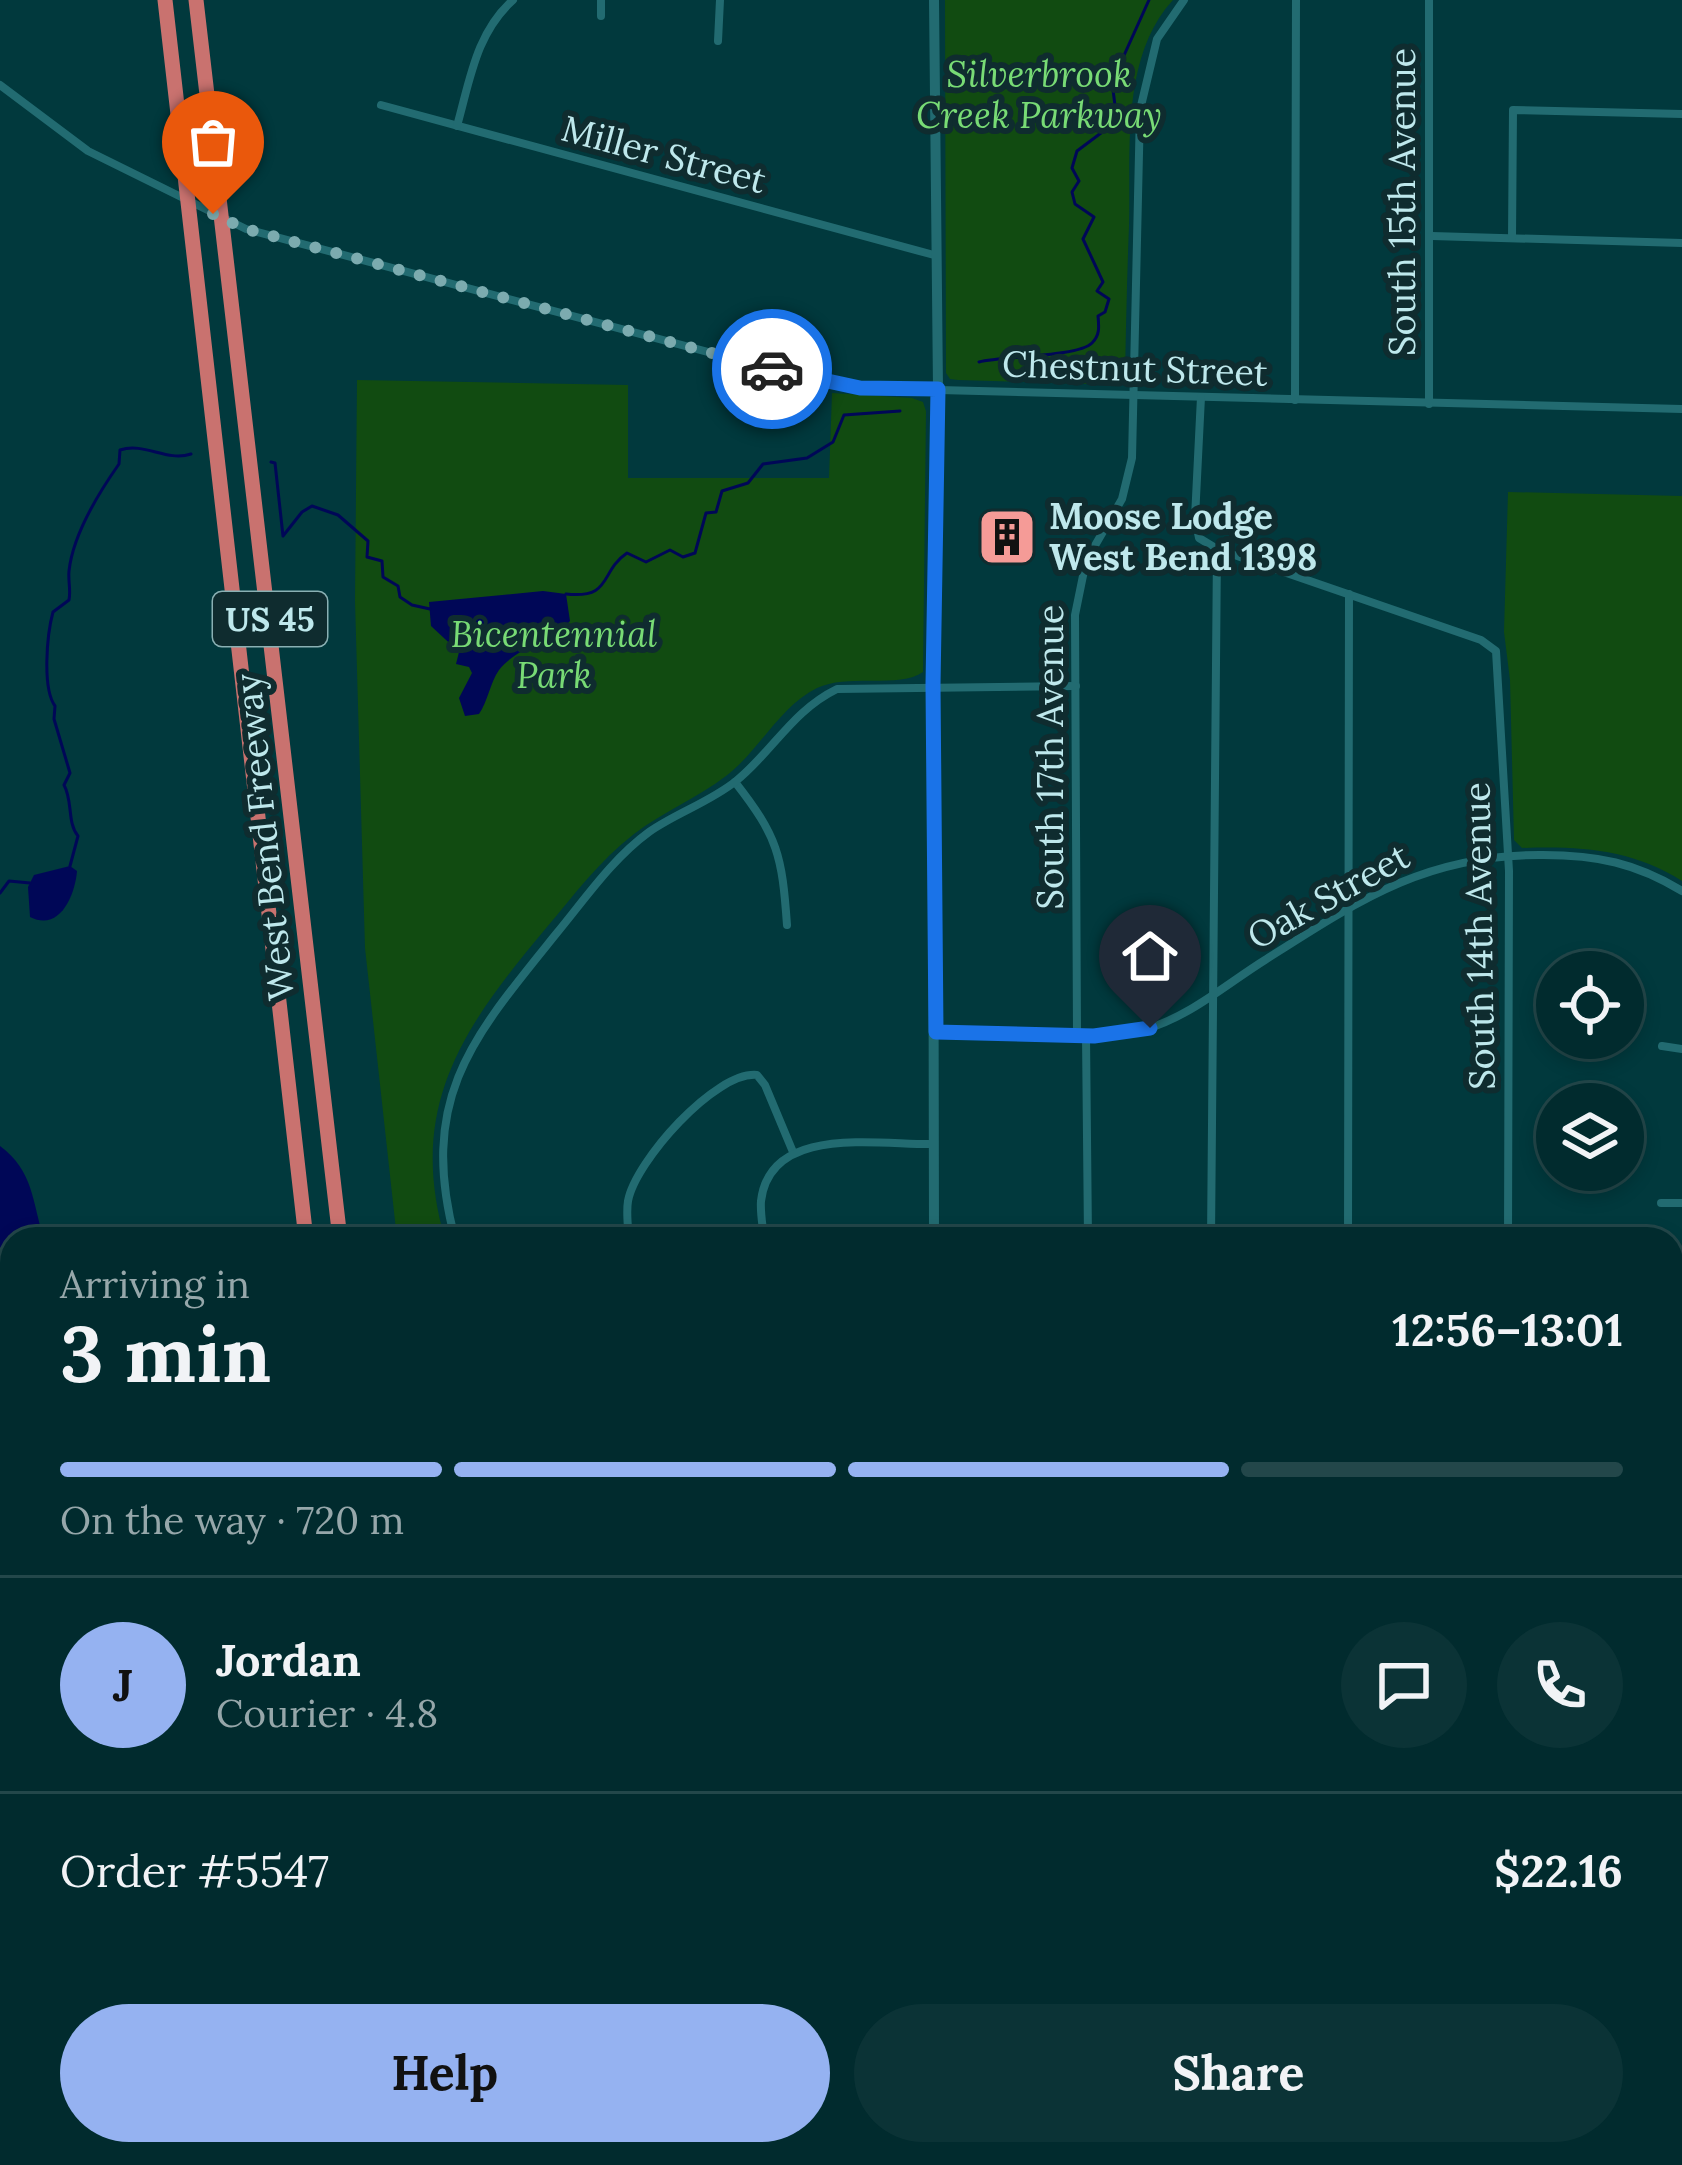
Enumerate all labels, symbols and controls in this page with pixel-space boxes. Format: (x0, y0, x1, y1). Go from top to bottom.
street label: South 15th Avenue (1379, 48, 1425, 356)
park label: Silverbrook Creek Parkway (916, 51, 1162, 138)
pin (162, 91, 264, 214)
street label: Miller Street (557, 105, 771, 203)
icon: bag (180, 109, 246, 175)
courier (712, 309, 832, 429)
icon: car (739, 336, 805, 402)
street label: Chestnut Street (1001, 340, 1269, 396)
place label: Moose Lodge West Bend 1398 (1049, 493, 1317, 580)
building icon: Moose Lodge West Bend 1398 (976, 506, 1038, 568)
road number: US 45 (213, 592, 327, 646)
street label: South 17th Avenue (1027, 605, 1073, 909)
park label: Bicentennial Park (451, 611, 657, 698)
street label: West Bend Freeway (224, 672, 304, 1002)
street label: South 14th Avenue (1453, 782, 1505, 1090)
street label: Oak Street (1239, 833, 1417, 959)
pin (1099, 905, 1201, 1028)
icon: home (1117, 923, 1183, 989)
map controls (1536, 951, 1644, 1191)
button: locate (1536, 951, 1644, 1059)
button: layers (1536, 1083, 1644, 1191)
text: Arriving in (60, 1259, 250, 1309)
text: 12:56–13:01 (1392, 1301, 1623, 1358)
text: 3 min (60, 1304, 271, 1403)
text: On the way · 720 m (60, 1495, 404, 1545)
button: chat (1341, 1622, 1467, 1748)
button: phone (1497, 1622, 1623, 1748)
text: Jordan (216, 1631, 361, 1688)
text: J (113, 1656, 133, 1713)
text: Courier · 4.8 (216, 1688, 438, 1738)
text: Order #5547 (60, 1842, 329, 1899)
text: $22.16 (1494, 1842, 1623, 1899)
button: Help (60, 2004, 830, 2142)
button: Share (854, 2004, 1623, 2142)

